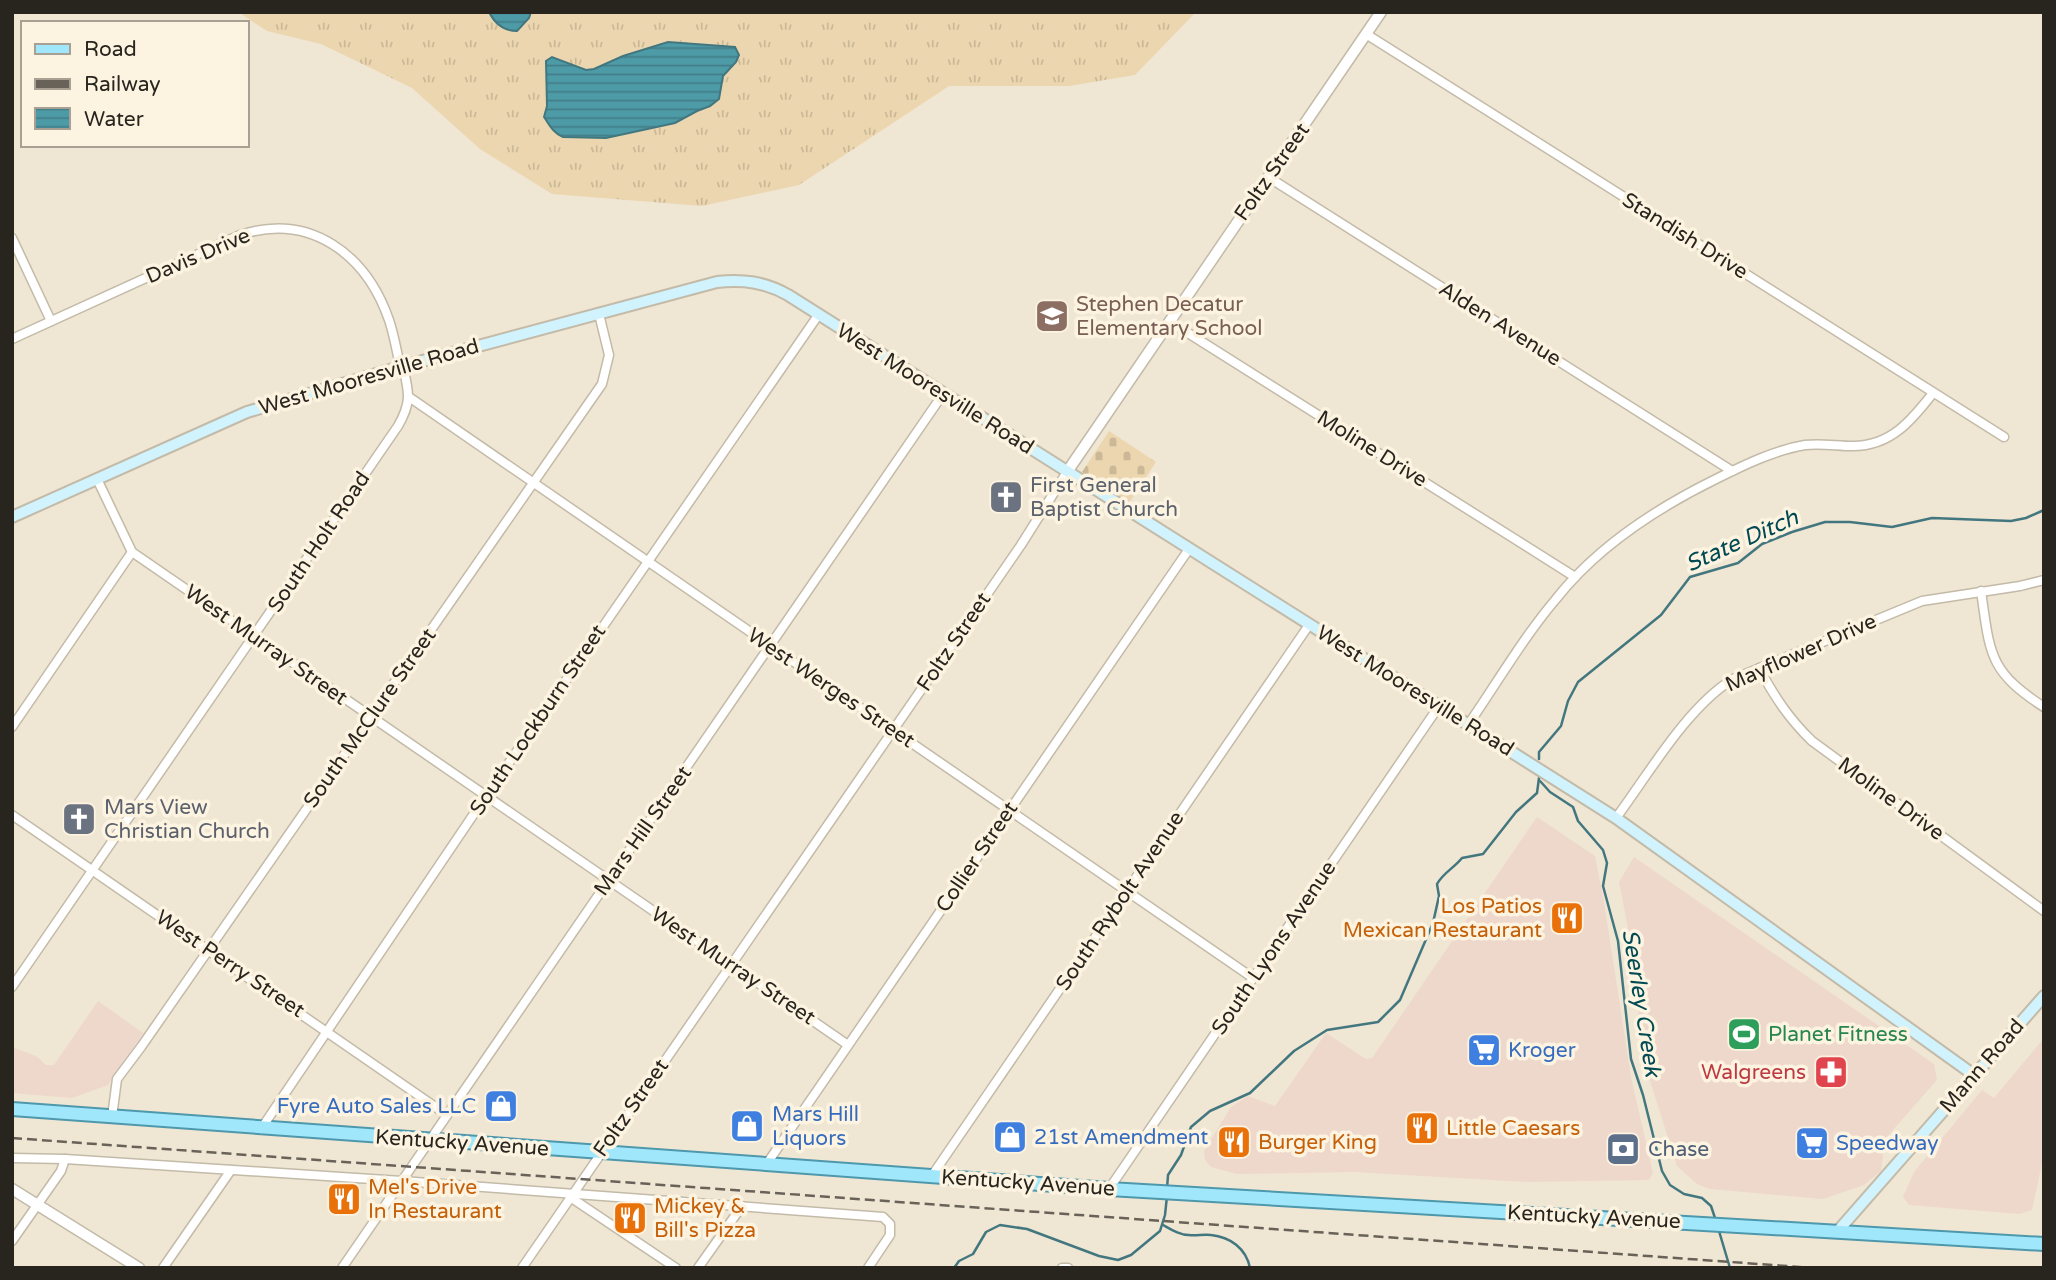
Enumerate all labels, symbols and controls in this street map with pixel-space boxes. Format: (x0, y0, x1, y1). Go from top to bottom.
legend (21, 21, 248, 147)
text: Road (84, 37, 137, 62)
text: Railway (84, 72, 161, 97)
text: Water (84, 107, 144, 132)
street label: Foltz Street (1229, 118, 1315, 226)
street label: Standish Drive (1617, 187, 1753, 285)
street label: Davis Drive (142, 223, 254, 289)
street label: Alden Avenue (1434, 276, 1566, 372)
place label: Stephen Decatur Elementary School (1076, 292, 1263, 341)
school or university icon: Stephen Decatur Elementary School (1033, 297, 1071, 335)
street label: West Mooresville Road (832, 318, 1038, 460)
street label: West Mooresville Road (256, 334, 482, 420)
street label: Moline Drive (1312, 405, 1432, 493)
street label: South Holt Road (263, 467, 375, 617)
place label: First General Baptist Church (1030, 473, 1178, 522)
church icon: First General Baptist Church (987, 478, 1025, 516)
water label: State Ditch (1681, 503, 1804, 578)
street label: West Murray Street (180, 579, 352, 711)
street label: Foltz Street (912, 588, 996, 696)
street label: Mayflower Drive (1722, 608, 1881, 698)
street label: South Lockburn Street (465, 620, 611, 820)
street label: West Mooresville Road (1312, 620, 1518, 762)
street label: South McClure Street (299, 623, 441, 813)
street label: West Werges Street (743, 623, 919, 753)
street label: Moline Drive (1833, 752, 1949, 846)
street label: Mars Hill Street (589, 761, 697, 901)
place label: Mars View Christian Church (104, 795, 270, 844)
street label: Collier Street (931, 797, 1023, 917)
church icon: Mars View Christian Church (60, 800, 98, 838)
street label: South Rybolt Avenue (1051, 807, 1189, 995)
street label: South Lyons Avenue (1207, 856, 1342, 1040)
place label: Los Patios Mexican Restaurant (1343, 894, 1542, 943)
restaurant icon: Los Patios Mexican Restaurant (1548, 899, 1586, 937)
street label: West Murray Street (646, 902, 820, 1030)
street label: West Perry Street (151, 905, 309, 1023)
water label: Seerley Creek (1616, 927, 1667, 1080)
street label: Mann Road (1935, 1014, 2029, 1118)
sports icon: Planet Fitness (1725, 1015, 1763, 1053)
place label: Planet Fitness (1768, 1022, 1908, 1047)
supermarket icon: Kroger (1465, 1031, 1503, 1069)
place label: Kroger (1508, 1038, 1576, 1063)
pharmacy icon: Walgreens (1812, 1053, 1850, 1091)
street label: Foltz Street (588, 1054, 674, 1162)
place label: Walgreens (1701, 1060, 1806, 1085)
shop icon: Fyre Auto Sales LLC (482, 1087, 520, 1125)
place label: Fyre Auto Sales LLC (277, 1094, 476, 1119)
place label: Mars Hill Liquors (772, 1102, 859, 1151)
shop icon: Mars Hill Liquors (728, 1107, 766, 1145)
restaurant icon: Little Caesars (1403, 1109, 1441, 1147)
place label: Little Caesars (1446, 1116, 1580, 1141)
shop icon: 21st Amendment (991, 1118, 1029, 1156)
restaurant icon: Burger King (1215, 1123, 1253, 1161)
street label: Kentucky Avenue (374, 1124, 550, 1162)
supermarket icon: Speedway (1793, 1124, 1831, 1162)
place label: 21st Amendment (1034, 1125, 1208, 1150)
place label: Burger King (1258, 1130, 1377, 1155)
bank icon: Chase (1604, 1130, 1642, 1168)
place label: Speedway (1836, 1131, 1938, 1156)
place label: Chase (1648, 1137, 1709, 1162)
street label: Kentucky Avenue (940, 1164, 1116, 1202)
place label: Mel's Drive In Restaurant (368, 1175, 502, 1224)
restaurant icon: Mel's Drive In Restaurant (325, 1180, 363, 1218)
place label: Mickey & Bill's Pizza (654, 1194, 756, 1243)
restaurant icon: Mickey & Bill's Pizza (611, 1199, 649, 1237)
street label: Kentucky Avenue (1507, 1200, 1682, 1234)

